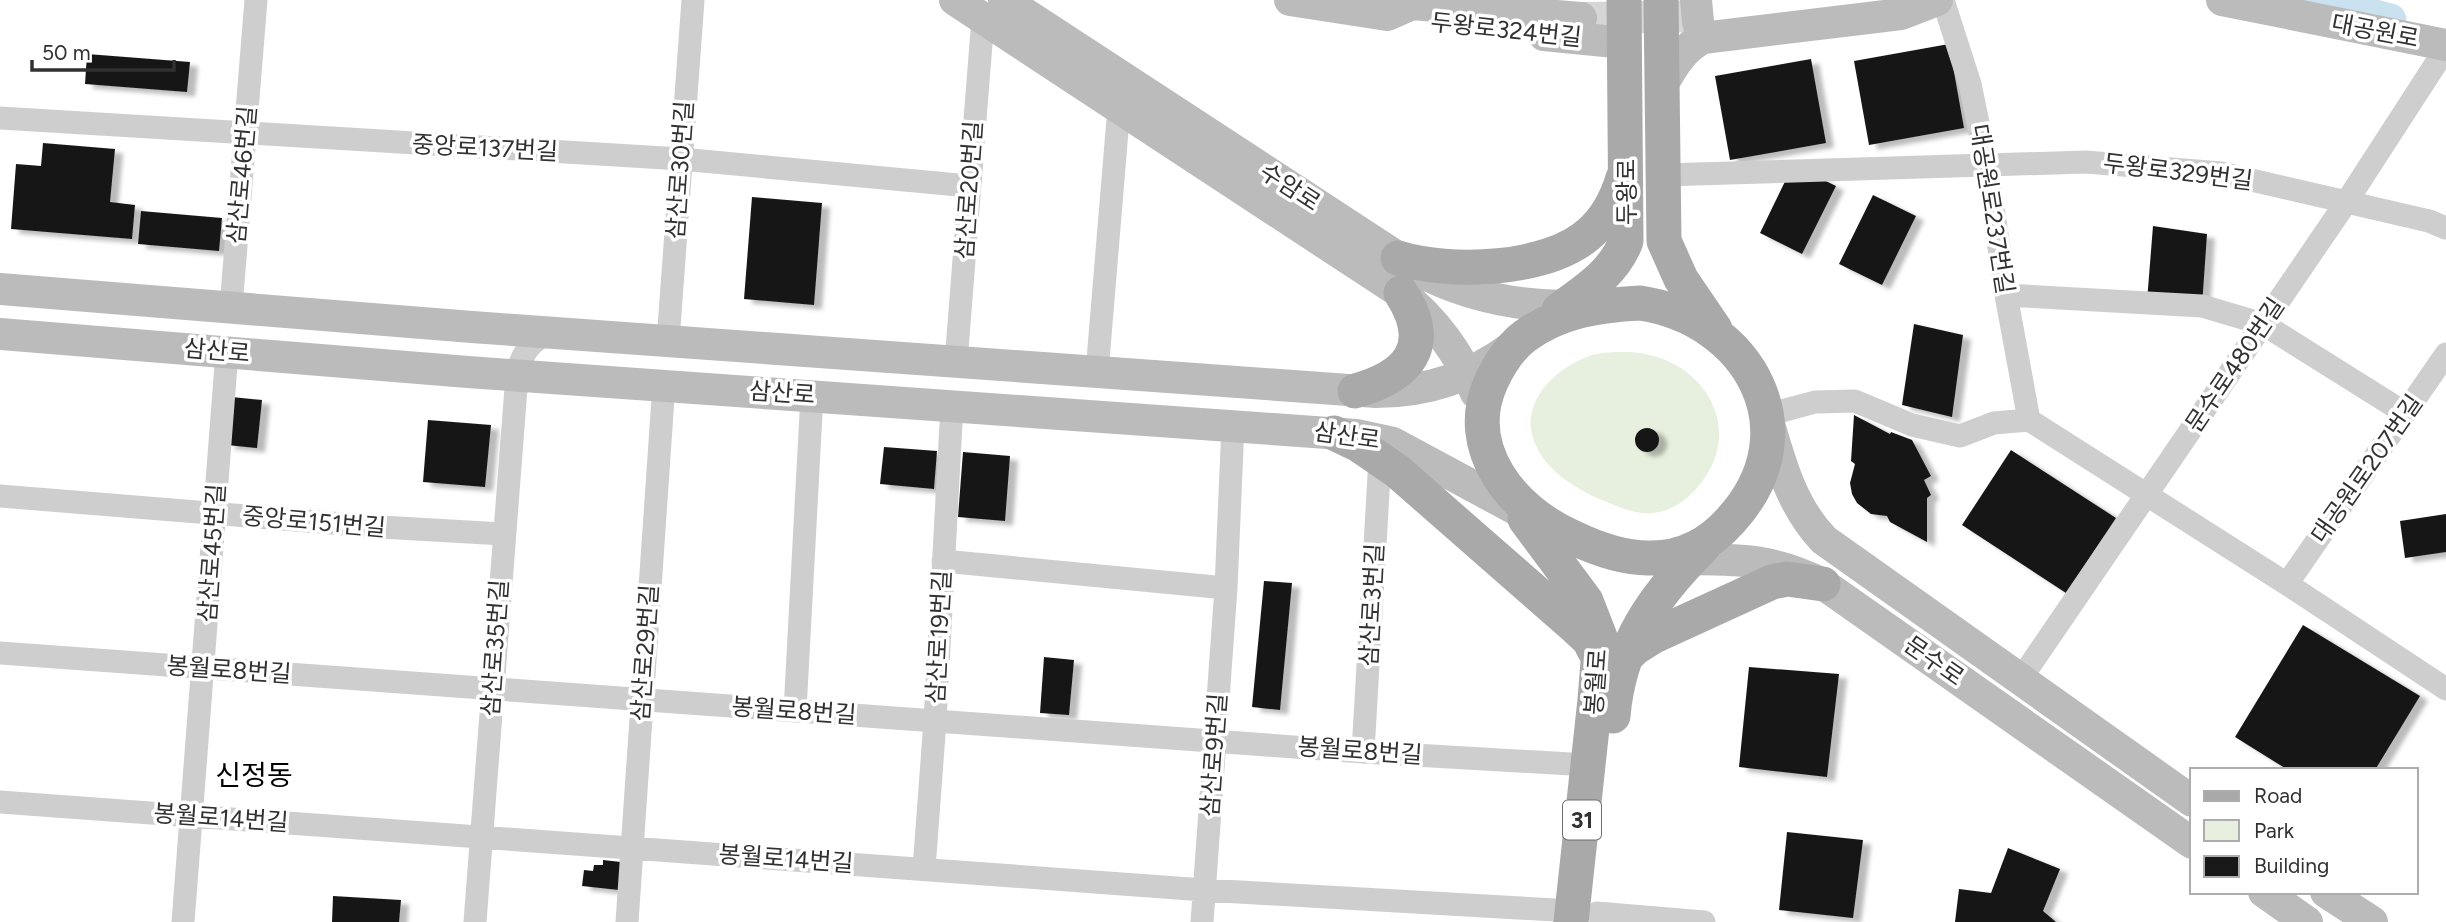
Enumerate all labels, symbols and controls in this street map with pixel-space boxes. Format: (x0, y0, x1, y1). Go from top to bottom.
street label: 두왕로324번길 (1429, 7, 1583, 52)
street label: 대공원로 (2329, 8, 2421, 53)
scale bar (32, 28, 173, 72)
text: 50 m (42, 40, 91, 65)
street label: 삼산로30번길 (660, 100, 699, 240)
street label: 삼산로46번길 (221, 105, 262, 245)
street label: 삼산로20번길 (949, 120, 988, 260)
street label: 대공원로237번길 (1965, 122, 2020, 296)
street label: 중앙로137번길 (411, 129, 559, 166)
street label: 두왕로329번길 (2102, 148, 2255, 195)
street label: 수암로 (1255, 156, 1326, 217)
street label: 두왕로 (1612, 159, 1641, 225)
street label: 문수로480번길 (2179, 292, 2290, 437)
street label: 삼산로 (183, 333, 251, 368)
street label: 삼산로 (748, 376, 816, 409)
street label: 대공원로207번길 (2305, 389, 2428, 548)
street label: 삼산로 (1312, 417, 1382, 454)
street label: 삼산로45번길 (192, 483, 231, 623)
street label: 중앙로151번길 (241, 501, 387, 542)
street label: 삼산로3번길 (1354, 543, 1389, 667)
street label: 삼산로19번길 (921, 569, 956, 705)
street label: 삼산로35번길 (475, 578, 514, 717)
street label: 삼산로29번길 (625, 583, 664, 723)
street label: 문수로 (1899, 630, 1970, 691)
street label: 봉월로 (1579, 648, 1612, 716)
street label: 봉월로8번길 (166, 651, 292, 688)
street label: 봉월로8번길 (731, 692, 857, 729)
street label: 삼산로9번길 (1195, 692, 1232, 818)
street label: 봉월로8번길 (1297, 732, 1423, 769)
district label: 신정동 (215, 758, 293, 792)
legend (2190, 768, 2418, 894)
text: Road (2254, 783, 2302, 808)
street label: 봉월로14번길 (153, 798, 289, 837)
road number: 31 (1563, 800, 1601, 840)
text: Park (2254, 818, 2295, 843)
street label: 봉월로14번길 (718, 839, 854, 878)
text: Building (2254, 853, 2329, 878)

